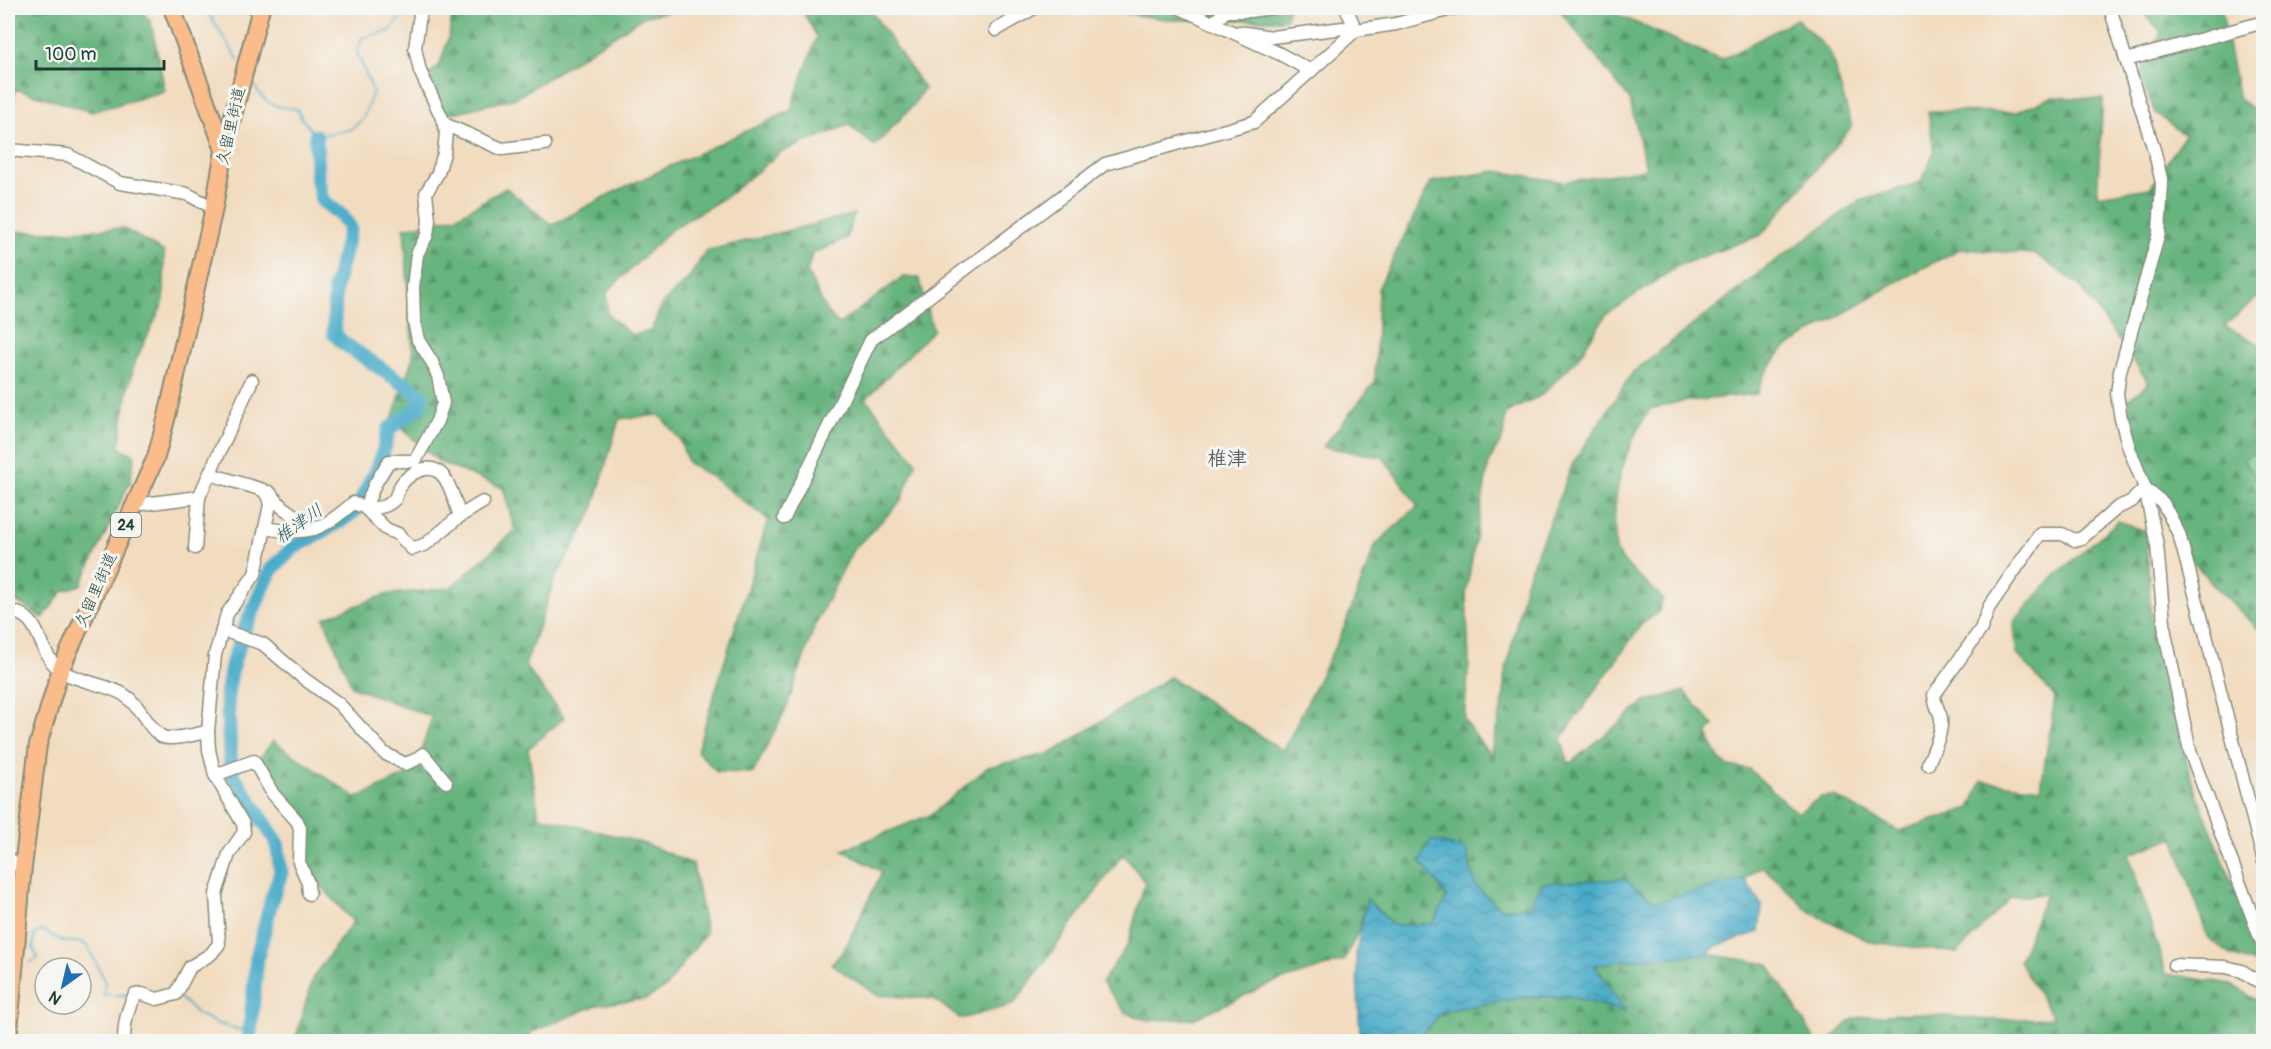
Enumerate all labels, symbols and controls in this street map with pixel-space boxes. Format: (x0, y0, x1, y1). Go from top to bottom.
scale bar (36, 33, 164, 71)
text: 100 m (45, 43, 97, 66)
street label: 久留里街道 (212, 85, 250, 167)
district label: 椎津 (1207, 446, 1247, 471)
water label: 椎津川 (270, 499, 328, 549)
road number: 24 (111, 513, 141, 537)
street label: 久留里街道 (71, 549, 121, 631)
north arrow (33, 956, 93, 1016)
text: N (45, 986, 65, 1009)

